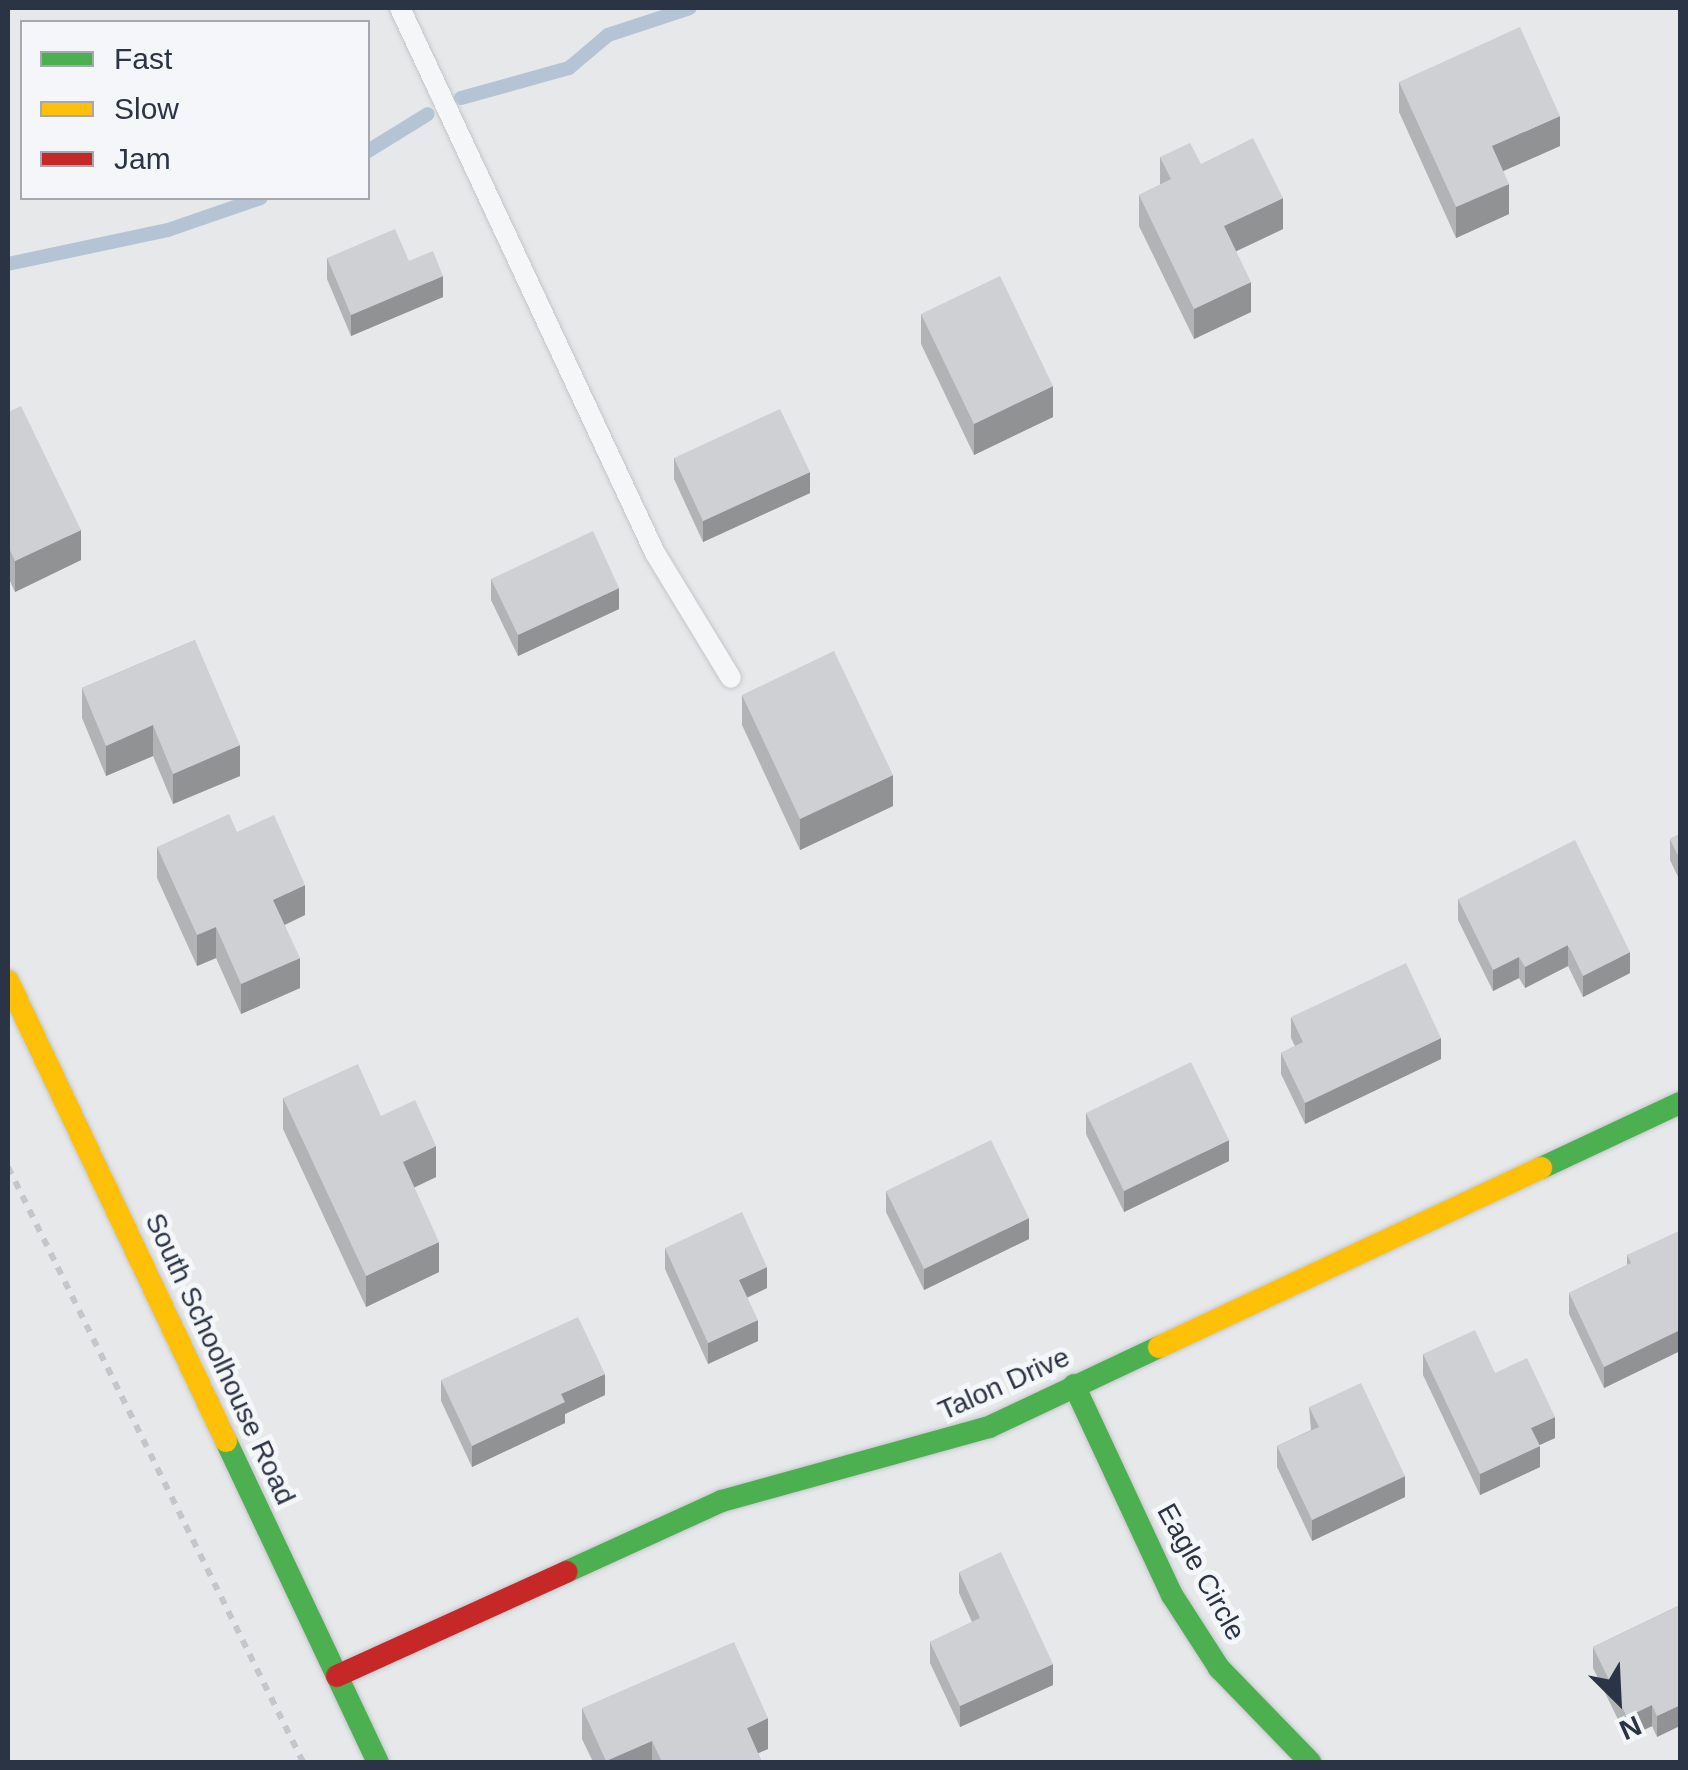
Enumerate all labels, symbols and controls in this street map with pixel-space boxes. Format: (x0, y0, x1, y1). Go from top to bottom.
legend (20, 20, 370, 200)
text: Fast (114, 42, 172, 75)
text: Slow (114, 92, 179, 125)
text: Jam (114, 142, 171, 175)
street label: South Schoolhouse Road (138, 1208, 302, 1510)
street label: Talon Drive (933, 1340, 1075, 1428)
street label: Eagle Circle (1150, 1498, 1252, 1646)
north arrow (1568, 1650, 1668, 1750)
text: N (1615, 1710, 1646, 1746)

